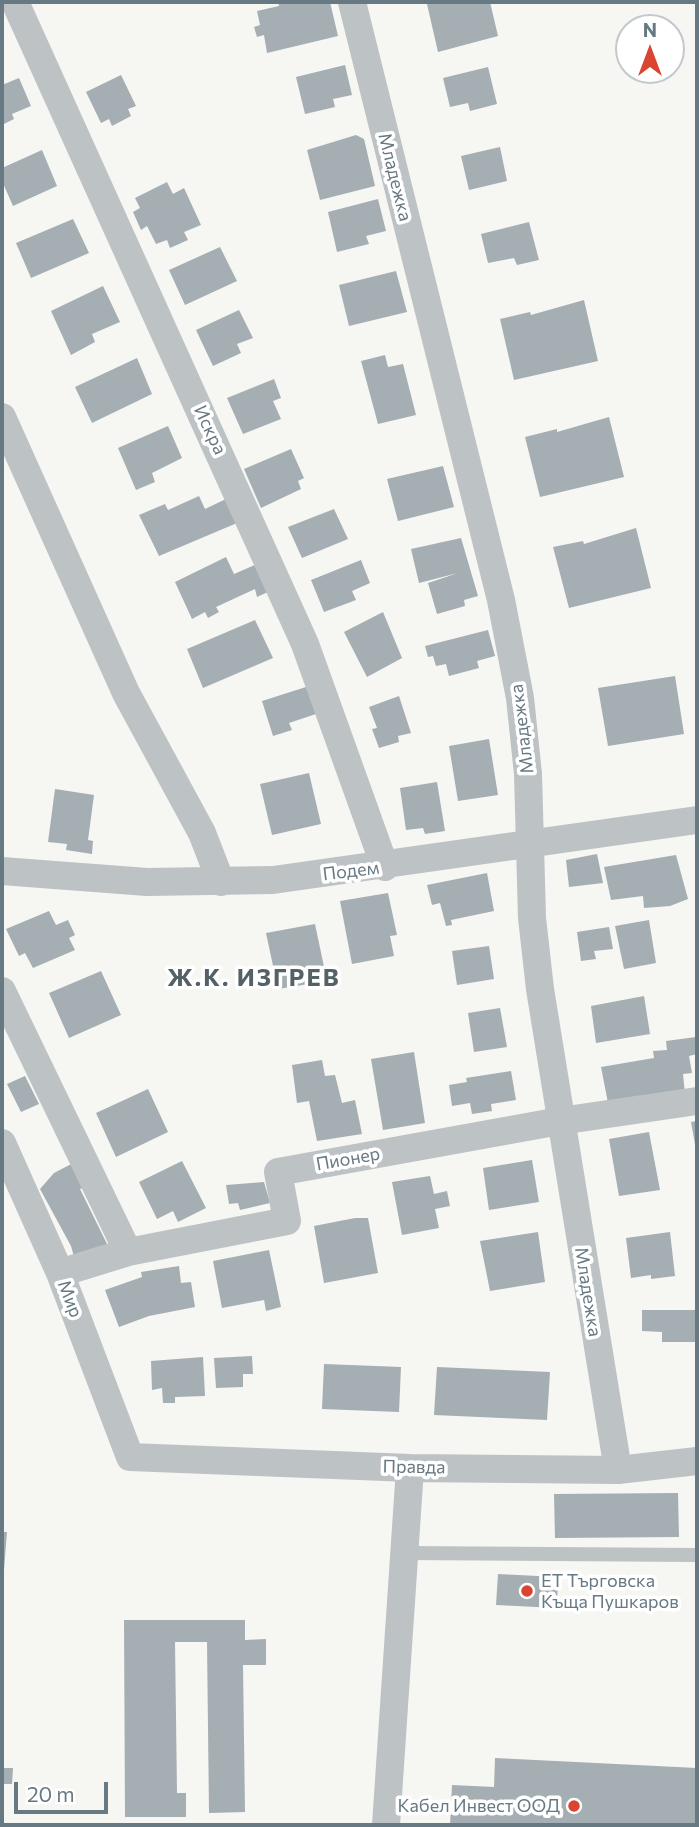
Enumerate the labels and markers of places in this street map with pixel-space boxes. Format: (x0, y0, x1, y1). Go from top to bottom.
place label: ЕТ Търговска Къща Пушкаров (541, 1570, 679, 1612)
marker: ЕТ Търговска Къща Пушкаров (519, 1583, 535, 1599)
place label: Кабел Инвест ООД (397, 1795, 560, 1817)
marker: Кабел Инвест ООД (566, 1798, 582, 1814)

